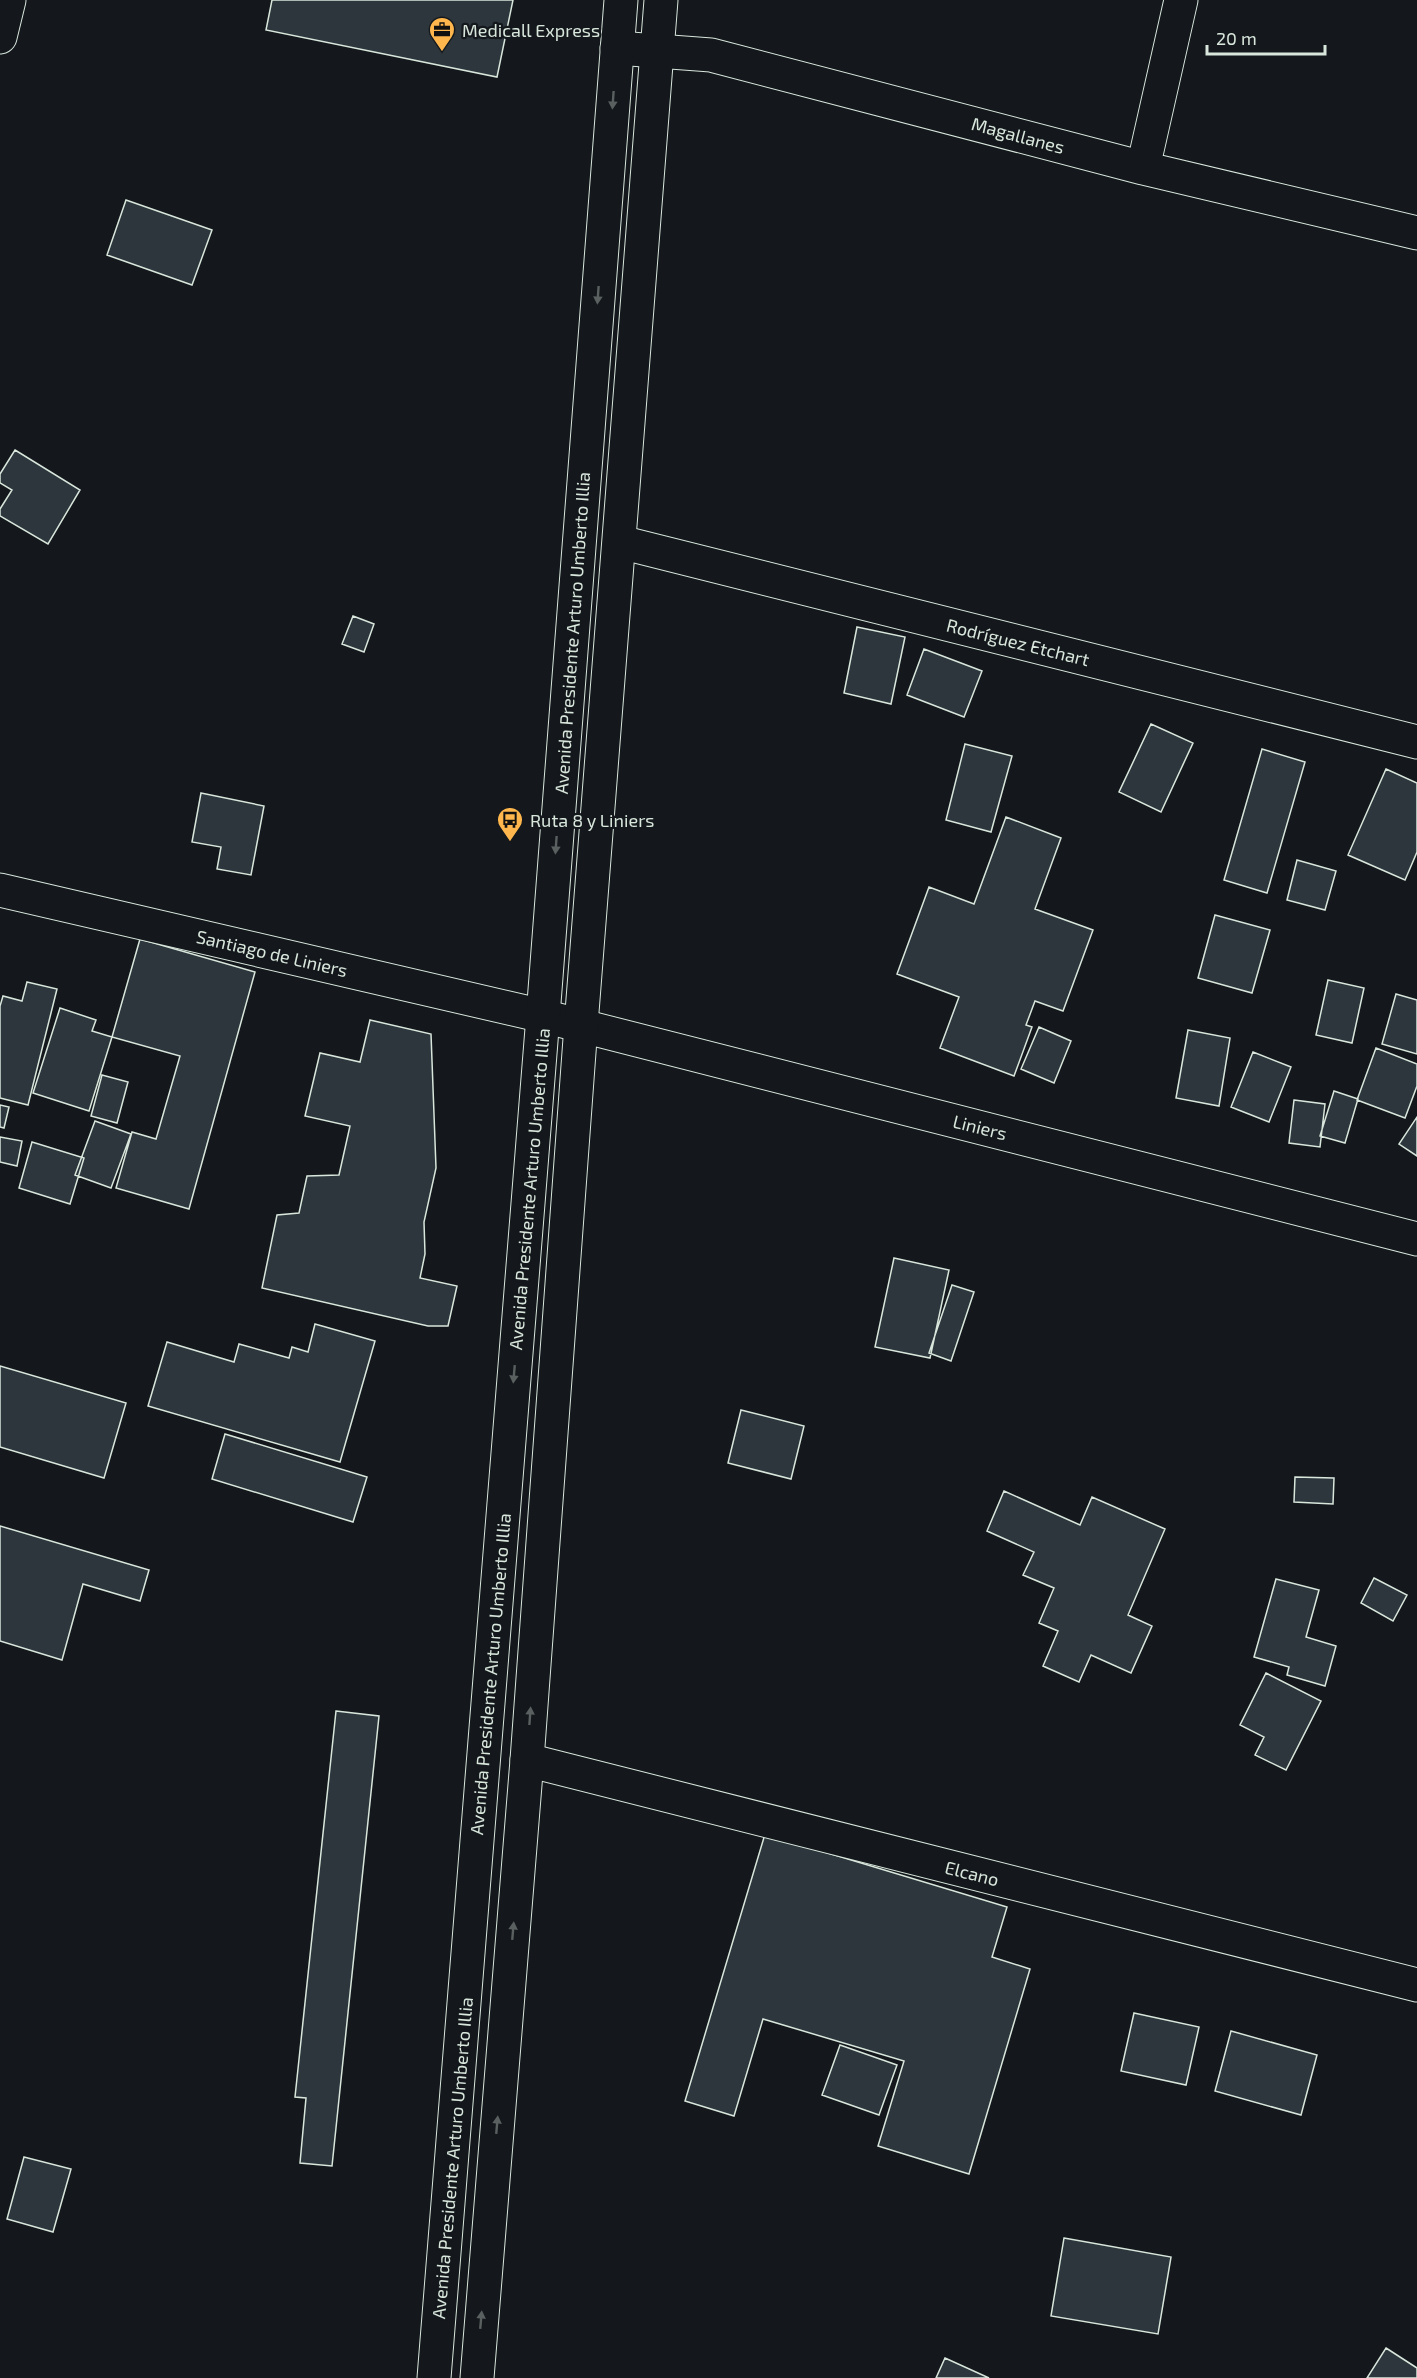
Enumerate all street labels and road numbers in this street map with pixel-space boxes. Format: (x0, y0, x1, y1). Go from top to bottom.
street label: Magallanes (969, 112, 1067, 158)
street label: Avenida Presidente Arturo Umberto Illia (550, 471, 594, 795)
street label: Rodríguez Etchart (944, 614, 1092, 670)
street label: Santiago de Liniers (194, 925, 350, 981)
street label: Avenida Presidente Arturo Umberto Illia (504, 1027, 554, 1351)
street label: Liniers (951, 1110, 1009, 1144)
street label: Avenida Presidente Arturo Umberto Illia (465, 1512, 515, 1836)
street label: Elcano (943, 1856, 1001, 1890)
street label: Avenida Presidente Arturo Umberto Illia (427, 1996, 477, 2320)

